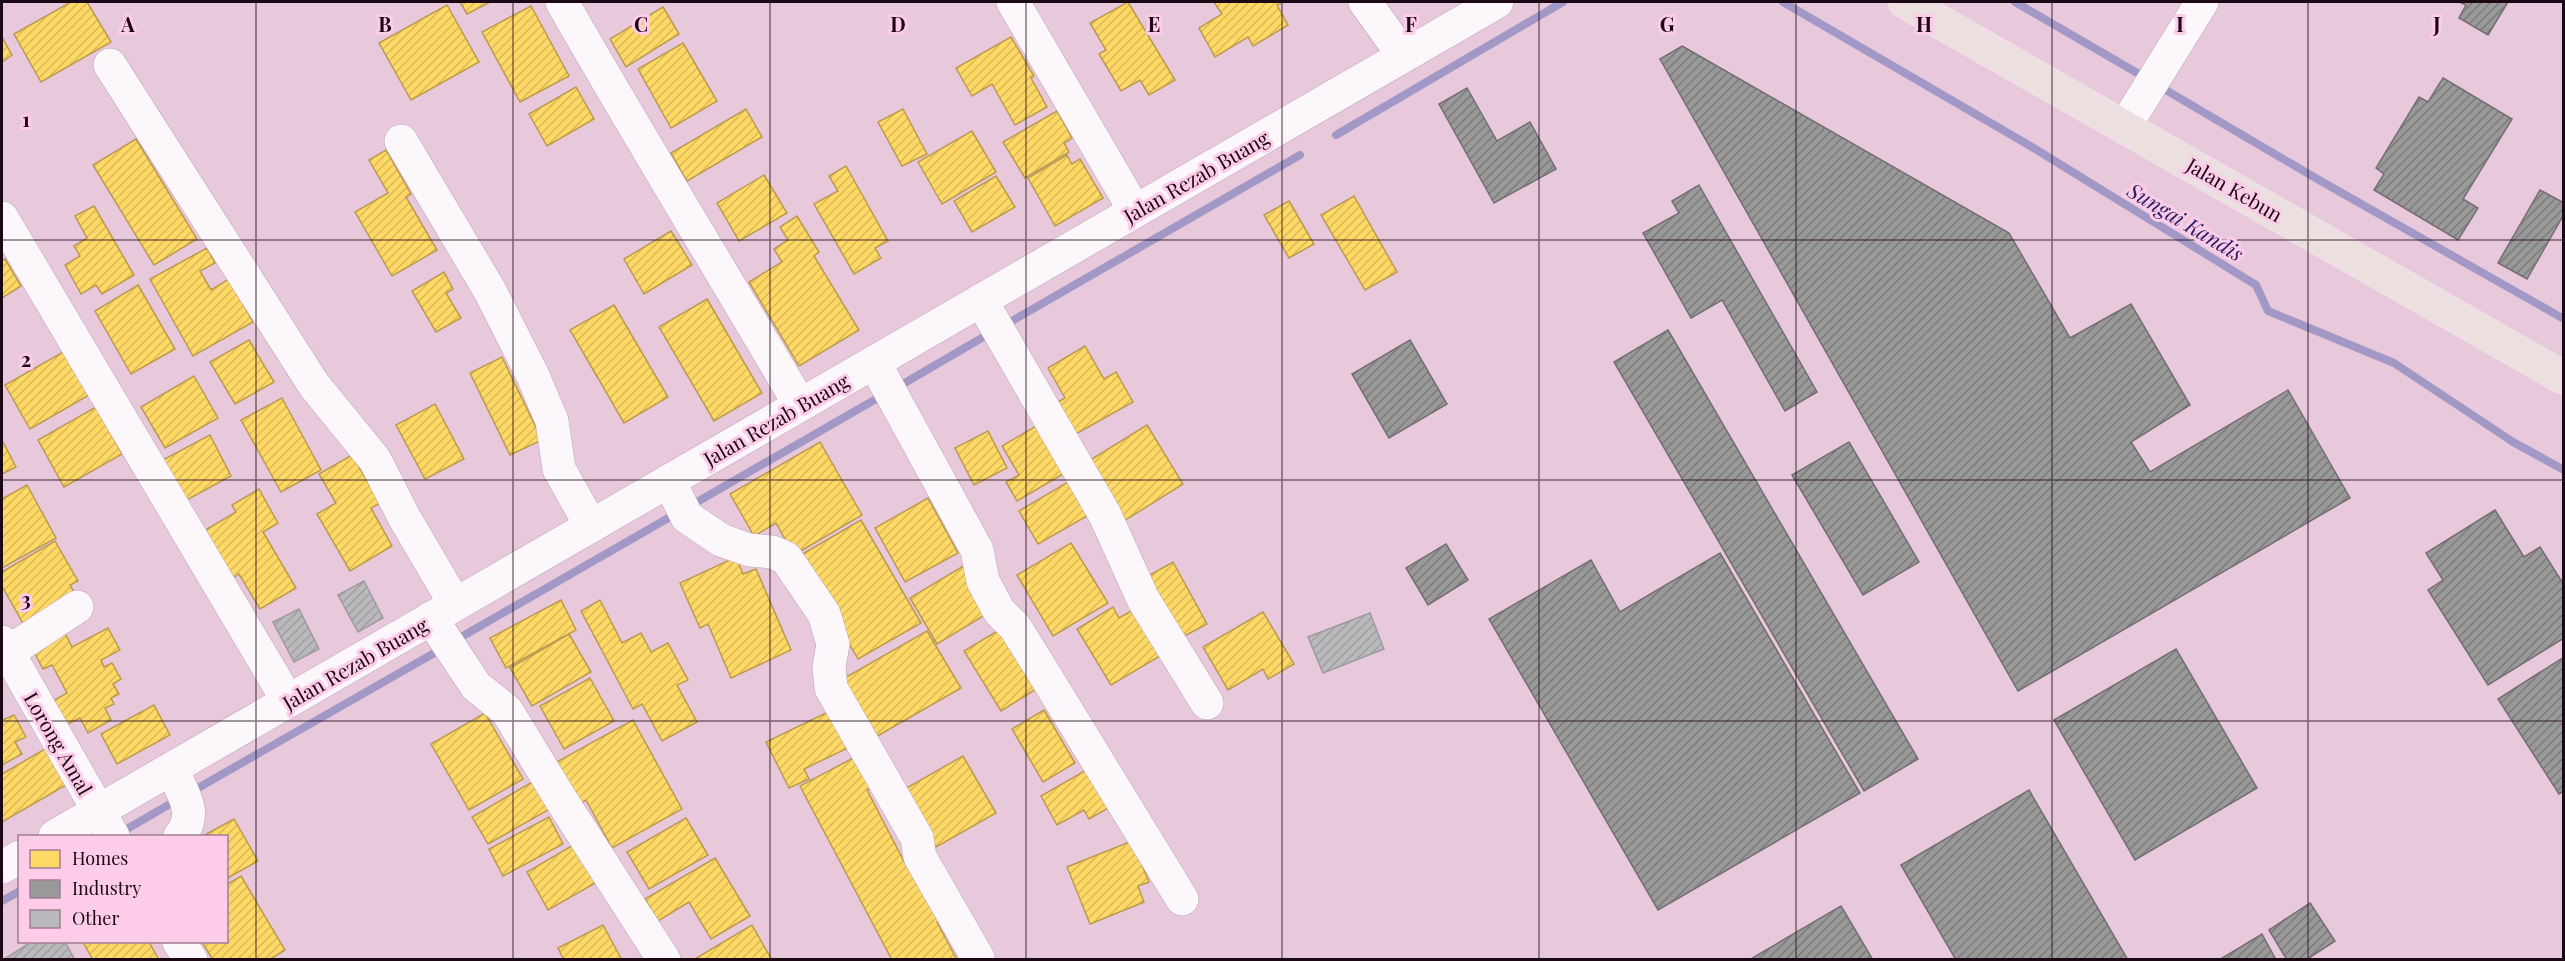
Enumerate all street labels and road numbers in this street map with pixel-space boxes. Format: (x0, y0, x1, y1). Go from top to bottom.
street label: Jalan Rezab Buang (1117, 123, 1274, 229)
street label: Jalan Kebun (2181, 150, 2288, 227)
street label: Jalan Rezab Buang (697, 366, 854, 472)
street label: Jalan Rezab Buang (276, 610, 433, 716)
street label: Lorong Amal (19, 687, 100, 800)

